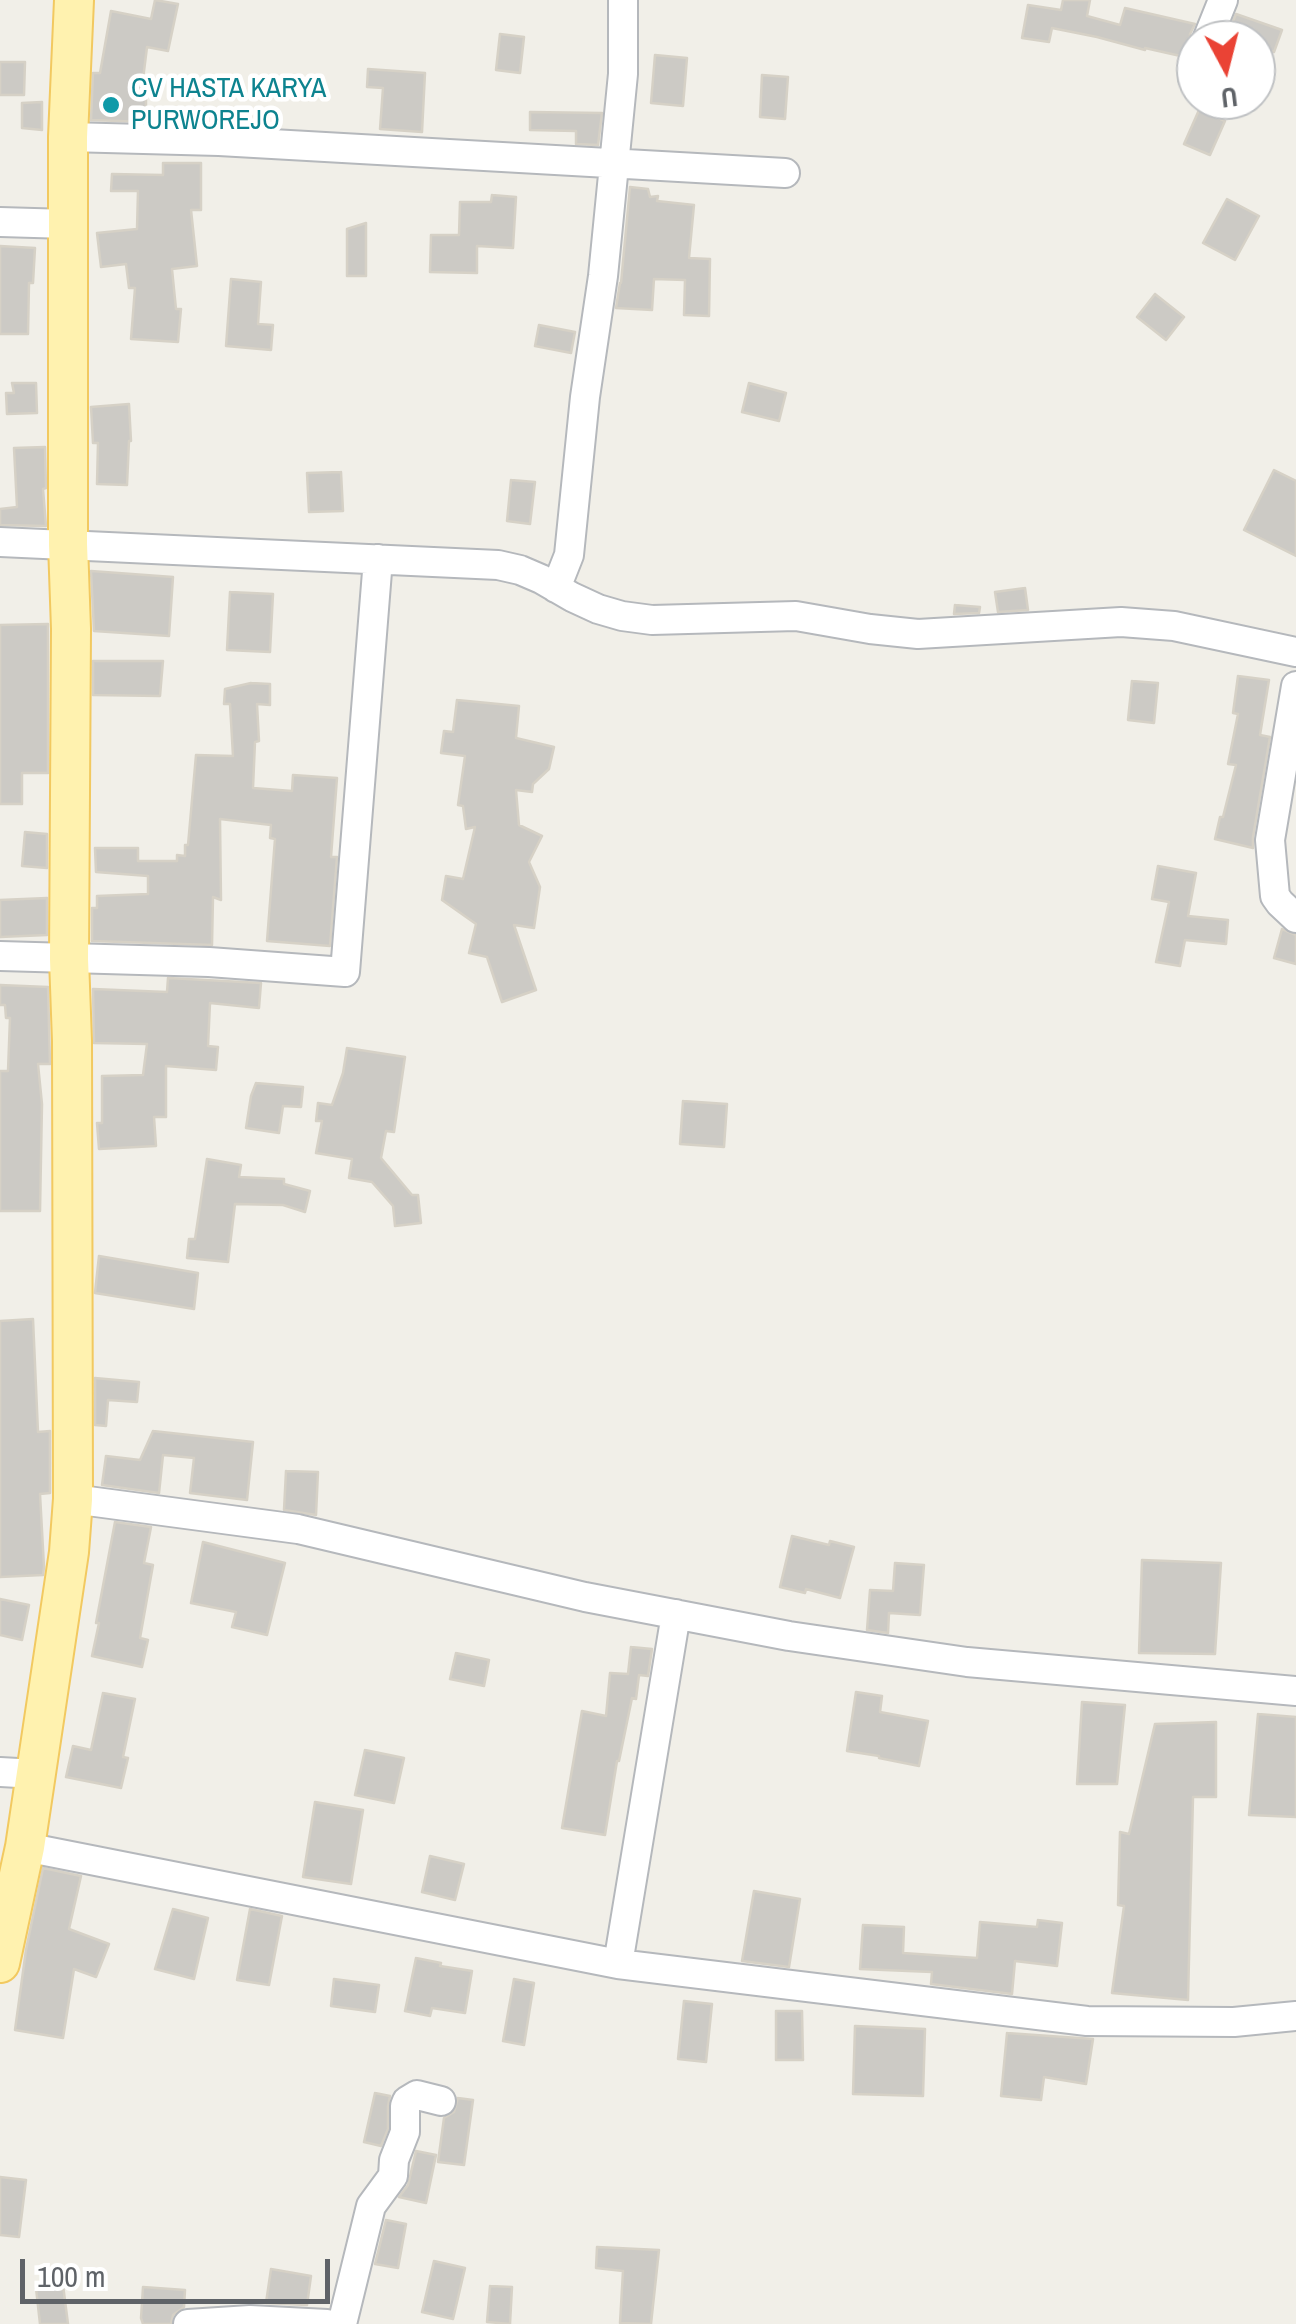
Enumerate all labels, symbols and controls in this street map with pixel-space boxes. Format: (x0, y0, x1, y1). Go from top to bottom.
north arrow (1176, 20, 1276, 120)
place label: CV HASTA KARYA PURWOREJO (131, 72, 326, 138)
text: U (1219, 78, 1240, 118)
marker: CV HASTA KARYA PURWOREJO (100, 94, 122, 116)
scale bar (25, 2239, 335, 2301)
text: 100 m (37, 2256, 105, 2296)

